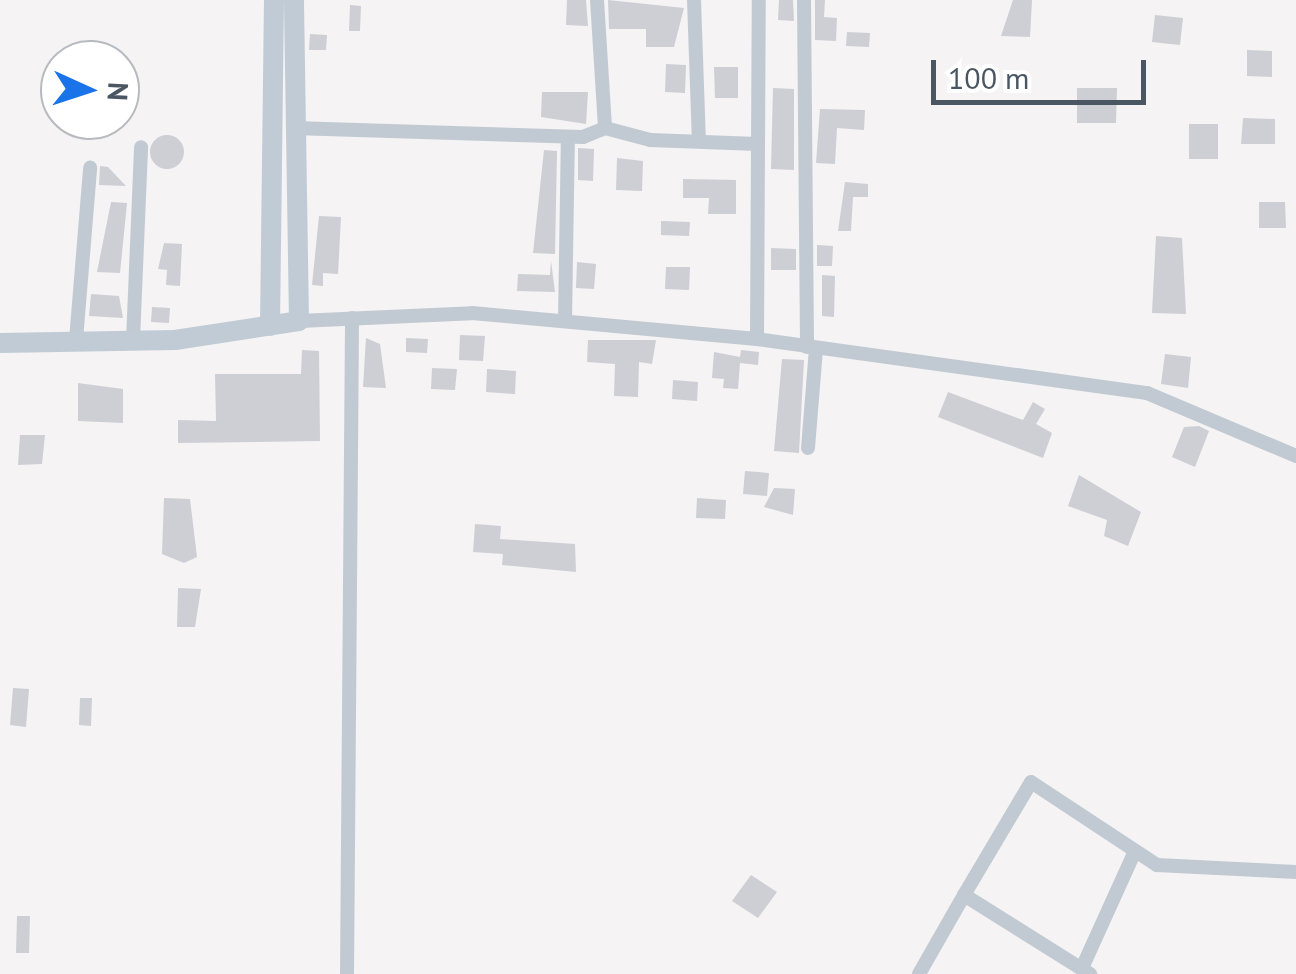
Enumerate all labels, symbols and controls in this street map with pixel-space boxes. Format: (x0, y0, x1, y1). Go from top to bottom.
north arrow (40, 40, 140, 140)
scale bar (936, 40, 1151, 102)
text: 100 m (948, 58, 1029, 97)
text: N (100, 81, 137, 102)

